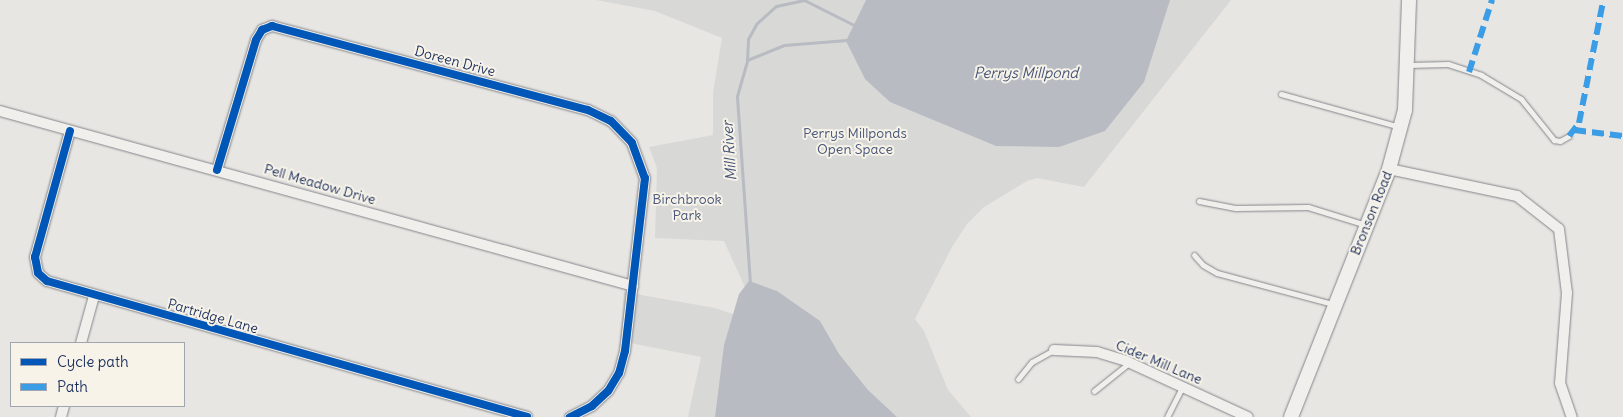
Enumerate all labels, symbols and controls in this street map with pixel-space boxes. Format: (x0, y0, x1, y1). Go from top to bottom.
street label: Doreen Drive (413, 42, 497, 80)
water label: Perrys Millpond (974, 64, 1078, 82)
water label: Mill River (718, 120, 740, 182)
park label: Perrys Millponds Open Space (803, 125, 907, 158)
street label: Pell Meadow Drive (262, 160, 378, 208)
street label: Bronson Road (1346, 168, 1396, 258)
park label: Birchbrook Park (652, 191, 722, 223)
street label: Partridge Lane (166, 295, 260, 337)
street label: Cider Mill Lane (1113, 336, 1205, 388)
legend (10, 342, 185, 407)
text: Cycle path (57, 352, 129, 371)
text: Path (57, 377, 88, 396)

